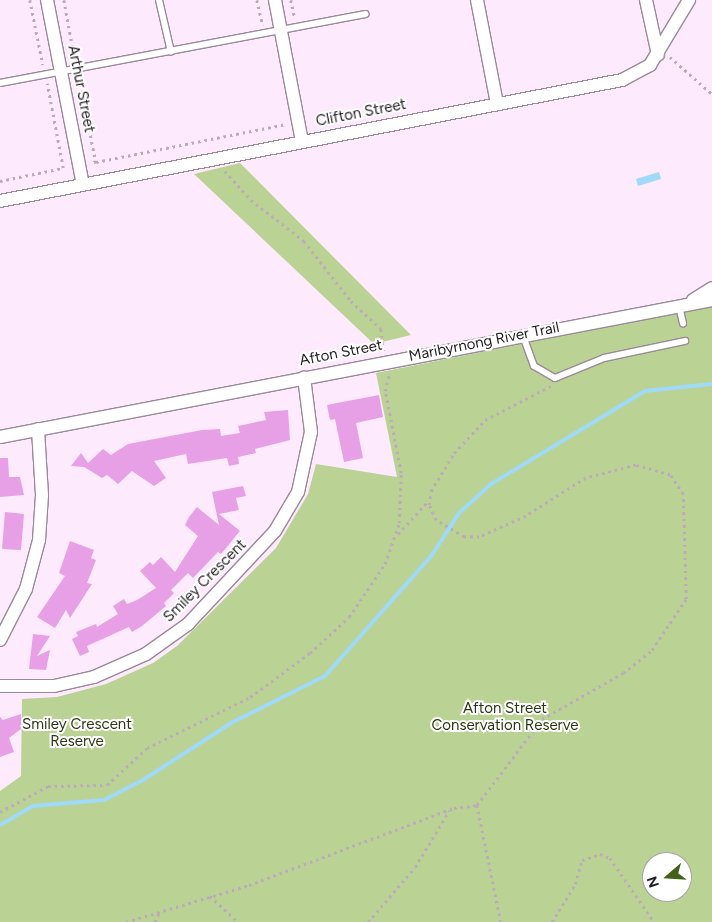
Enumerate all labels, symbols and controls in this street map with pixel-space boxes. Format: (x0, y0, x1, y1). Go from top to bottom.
street label: Arthur Street (64, 44, 98, 134)
street label: Clifton Street (314, 95, 408, 131)
street label: Maribyrnong River Trail (407, 319, 561, 365)
street label: Afton Street (298, 336, 384, 370)
street label: Smiley Crescent (160, 536, 250, 626)
park label: Afton Street Conservation Reserve (432, 699, 578, 734)
park label: Smiley Crescent Reserve (22, 715, 132, 750)
north arrow (642, 852, 692, 902)
text: N (643, 874, 663, 890)

